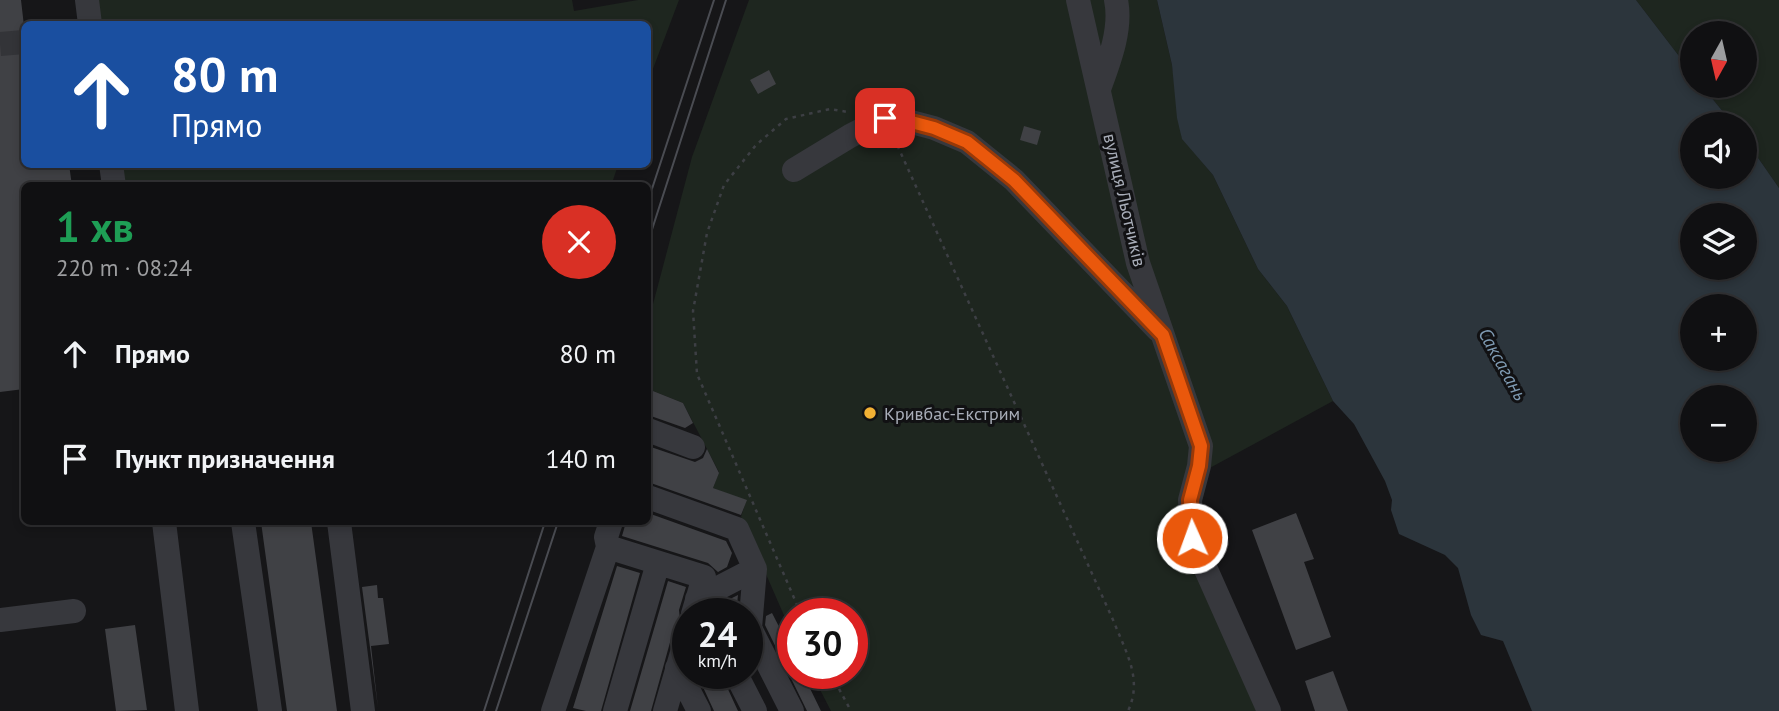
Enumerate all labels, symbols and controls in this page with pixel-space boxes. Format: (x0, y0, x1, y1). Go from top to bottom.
north arrow (1680, 21, 1757, 98)
map controls (1680, 21, 1757, 462)
text: 80 m (171, 42, 278, 106)
icon: ahead (56, 49, 147, 140)
pin (855, 88, 915, 148)
icon: arrive (866, 99, 904, 137)
text: Прямо (171, 104, 262, 146)
button: sound (1680, 112, 1757, 189)
street label: вулиця Льотчиків (1098, 131, 1152, 269)
text: 1 хв (56, 199, 134, 254)
button: layers (1680, 203, 1757, 280)
button: close (542, 205, 616, 279)
text: 220 m · 08:24 (56, 253, 192, 282)
button: + (1680, 294, 1757, 371)
water label: Саксагань (1473, 323, 1533, 405)
icon: ahead (56, 335, 94, 373)
text: Прямо (115, 337, 190, 370)
text: 80 m (560, 337, 616, 370)
button: − (1680, 385, 1757, 462)
place label: Кривбас-Екстрим (884, 402, 1020, 425)
marker: Кривбас-Екстрим (862, 405, 878, 421)
icon: arrive (56, 440, 94, 478)
text: Пункт призначення (115, 442, 335, 475)
text: 140 m (545, 442, 616, 475)
position arrow (1155, 501, 1229, 575)
speed limit sign: 30 (777, 598, 868, 689)
text: 24 (698, 611, 737, 657)
text: km/h (698, 649, 737, 672)

